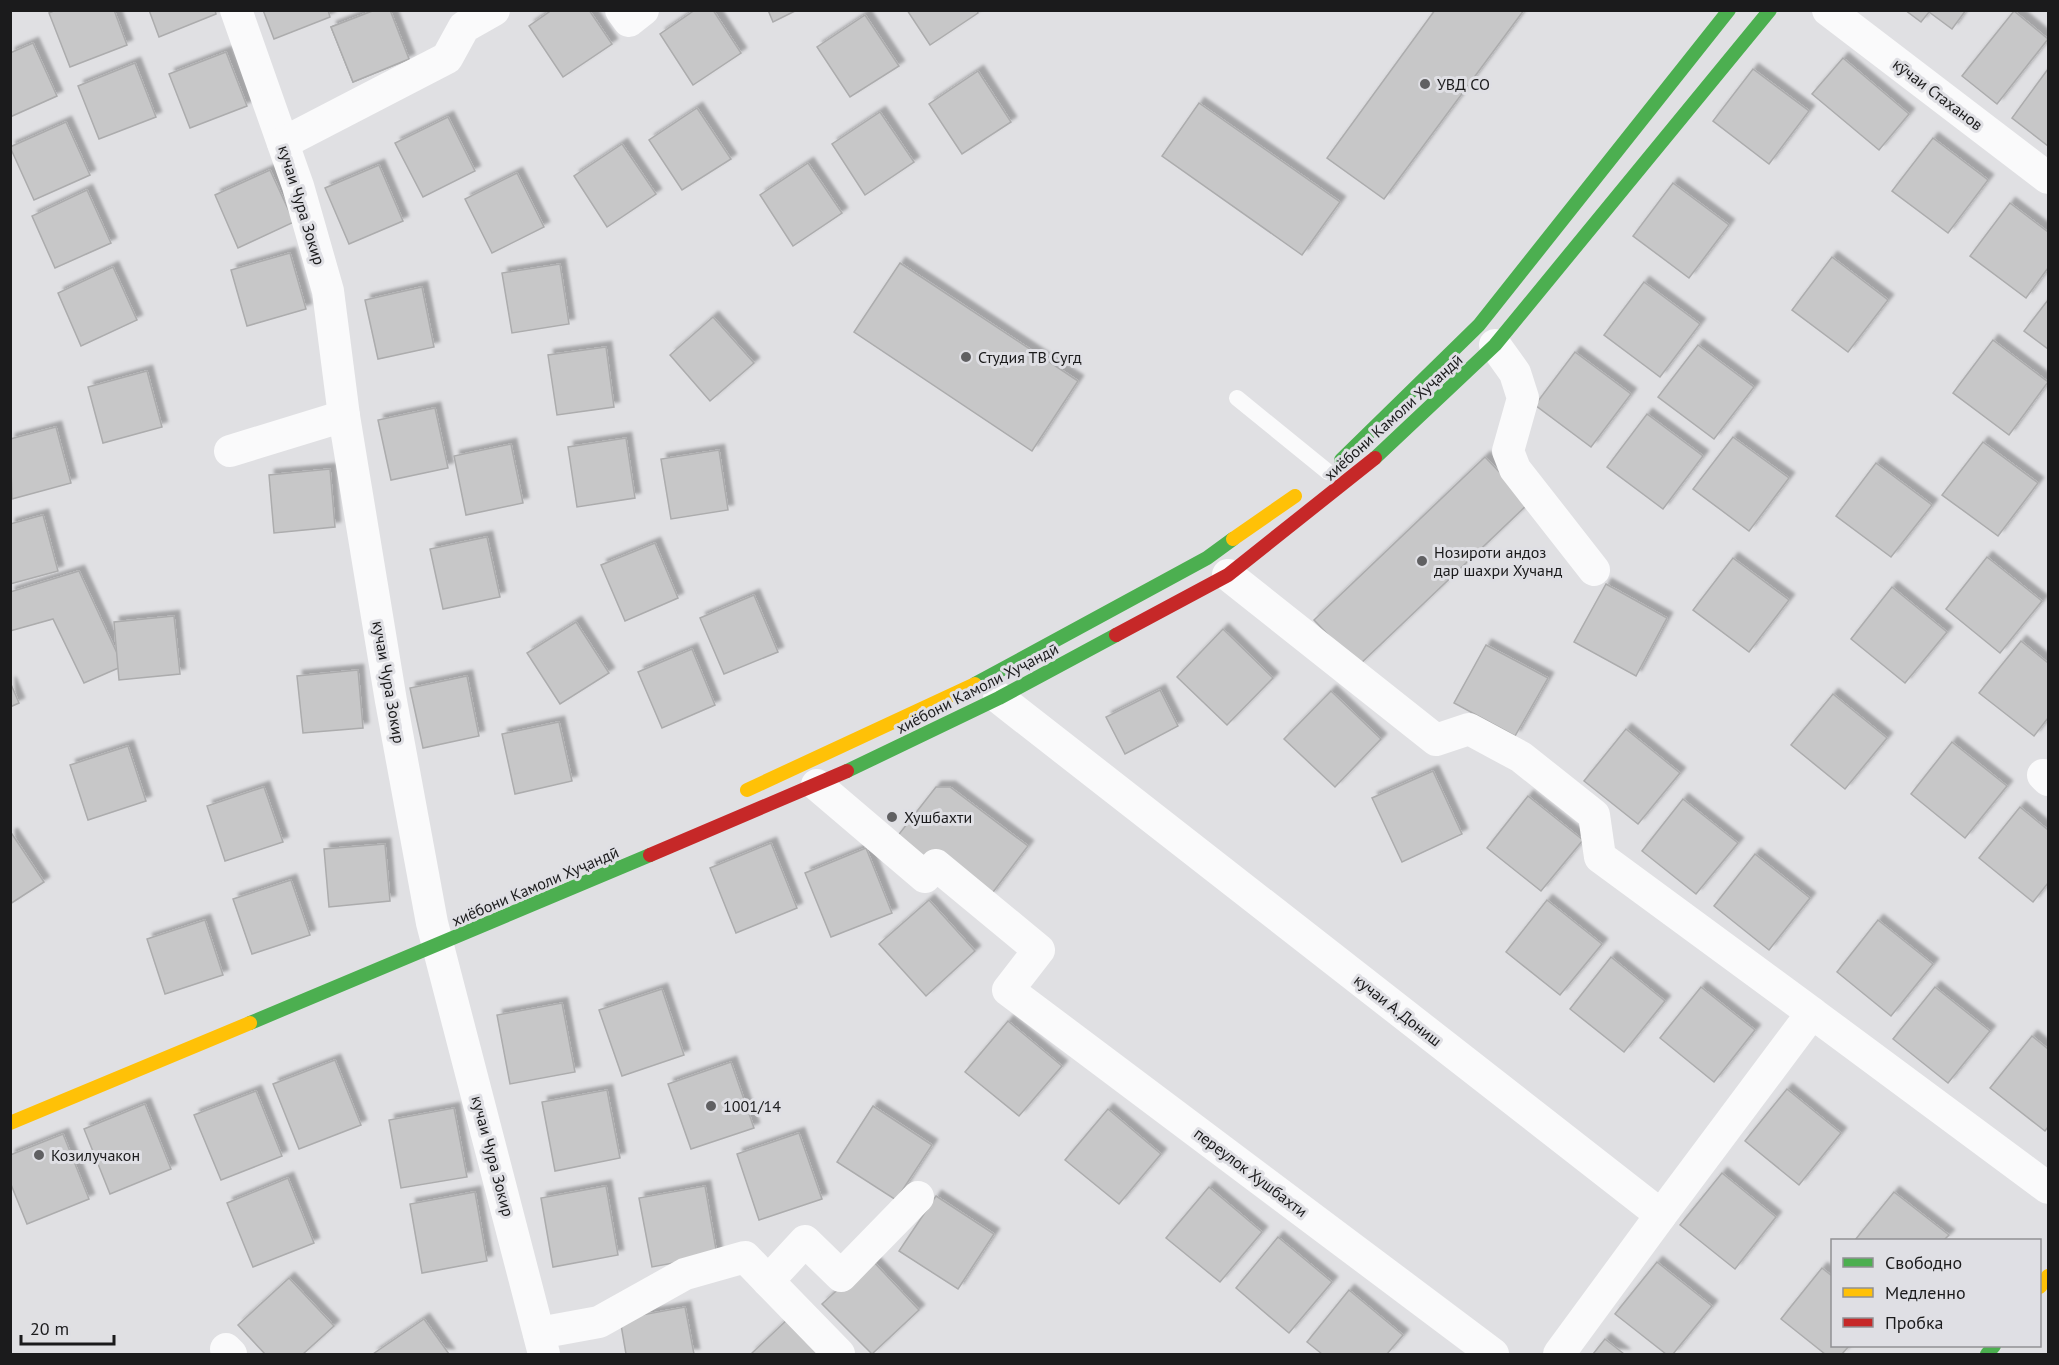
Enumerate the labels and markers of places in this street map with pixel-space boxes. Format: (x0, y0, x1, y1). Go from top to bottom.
place label: УВД СО (1437, 74, 1490, 94)
marker: УВД СО (1418, 77, 1432, 91)
place label: Студия ТВ Сугд (978, 347, 1082, 367)
marker: Студия ТВ Сугд (959, 350, 973, 364)
place label: Нозироти андоз дар шахри Хучанд (1434, 542, 1563, 580)
marker: Нозироти андоз дар шахри Хучанд (1415, 554, 1429, 568)
place label: Хушбахти (904, 807, 972, 827)
marker: Хушбахти (885, 810, 899, 824)
place label: 1001/14 (723, 1096, 781, 1116)
marker: 1001/14 (704, 1099, 718, 1113)
place label: Козилучакон (51, 1145, 140, 1165)
marker: Козилучакон (32, 1148, 46, 1162)

